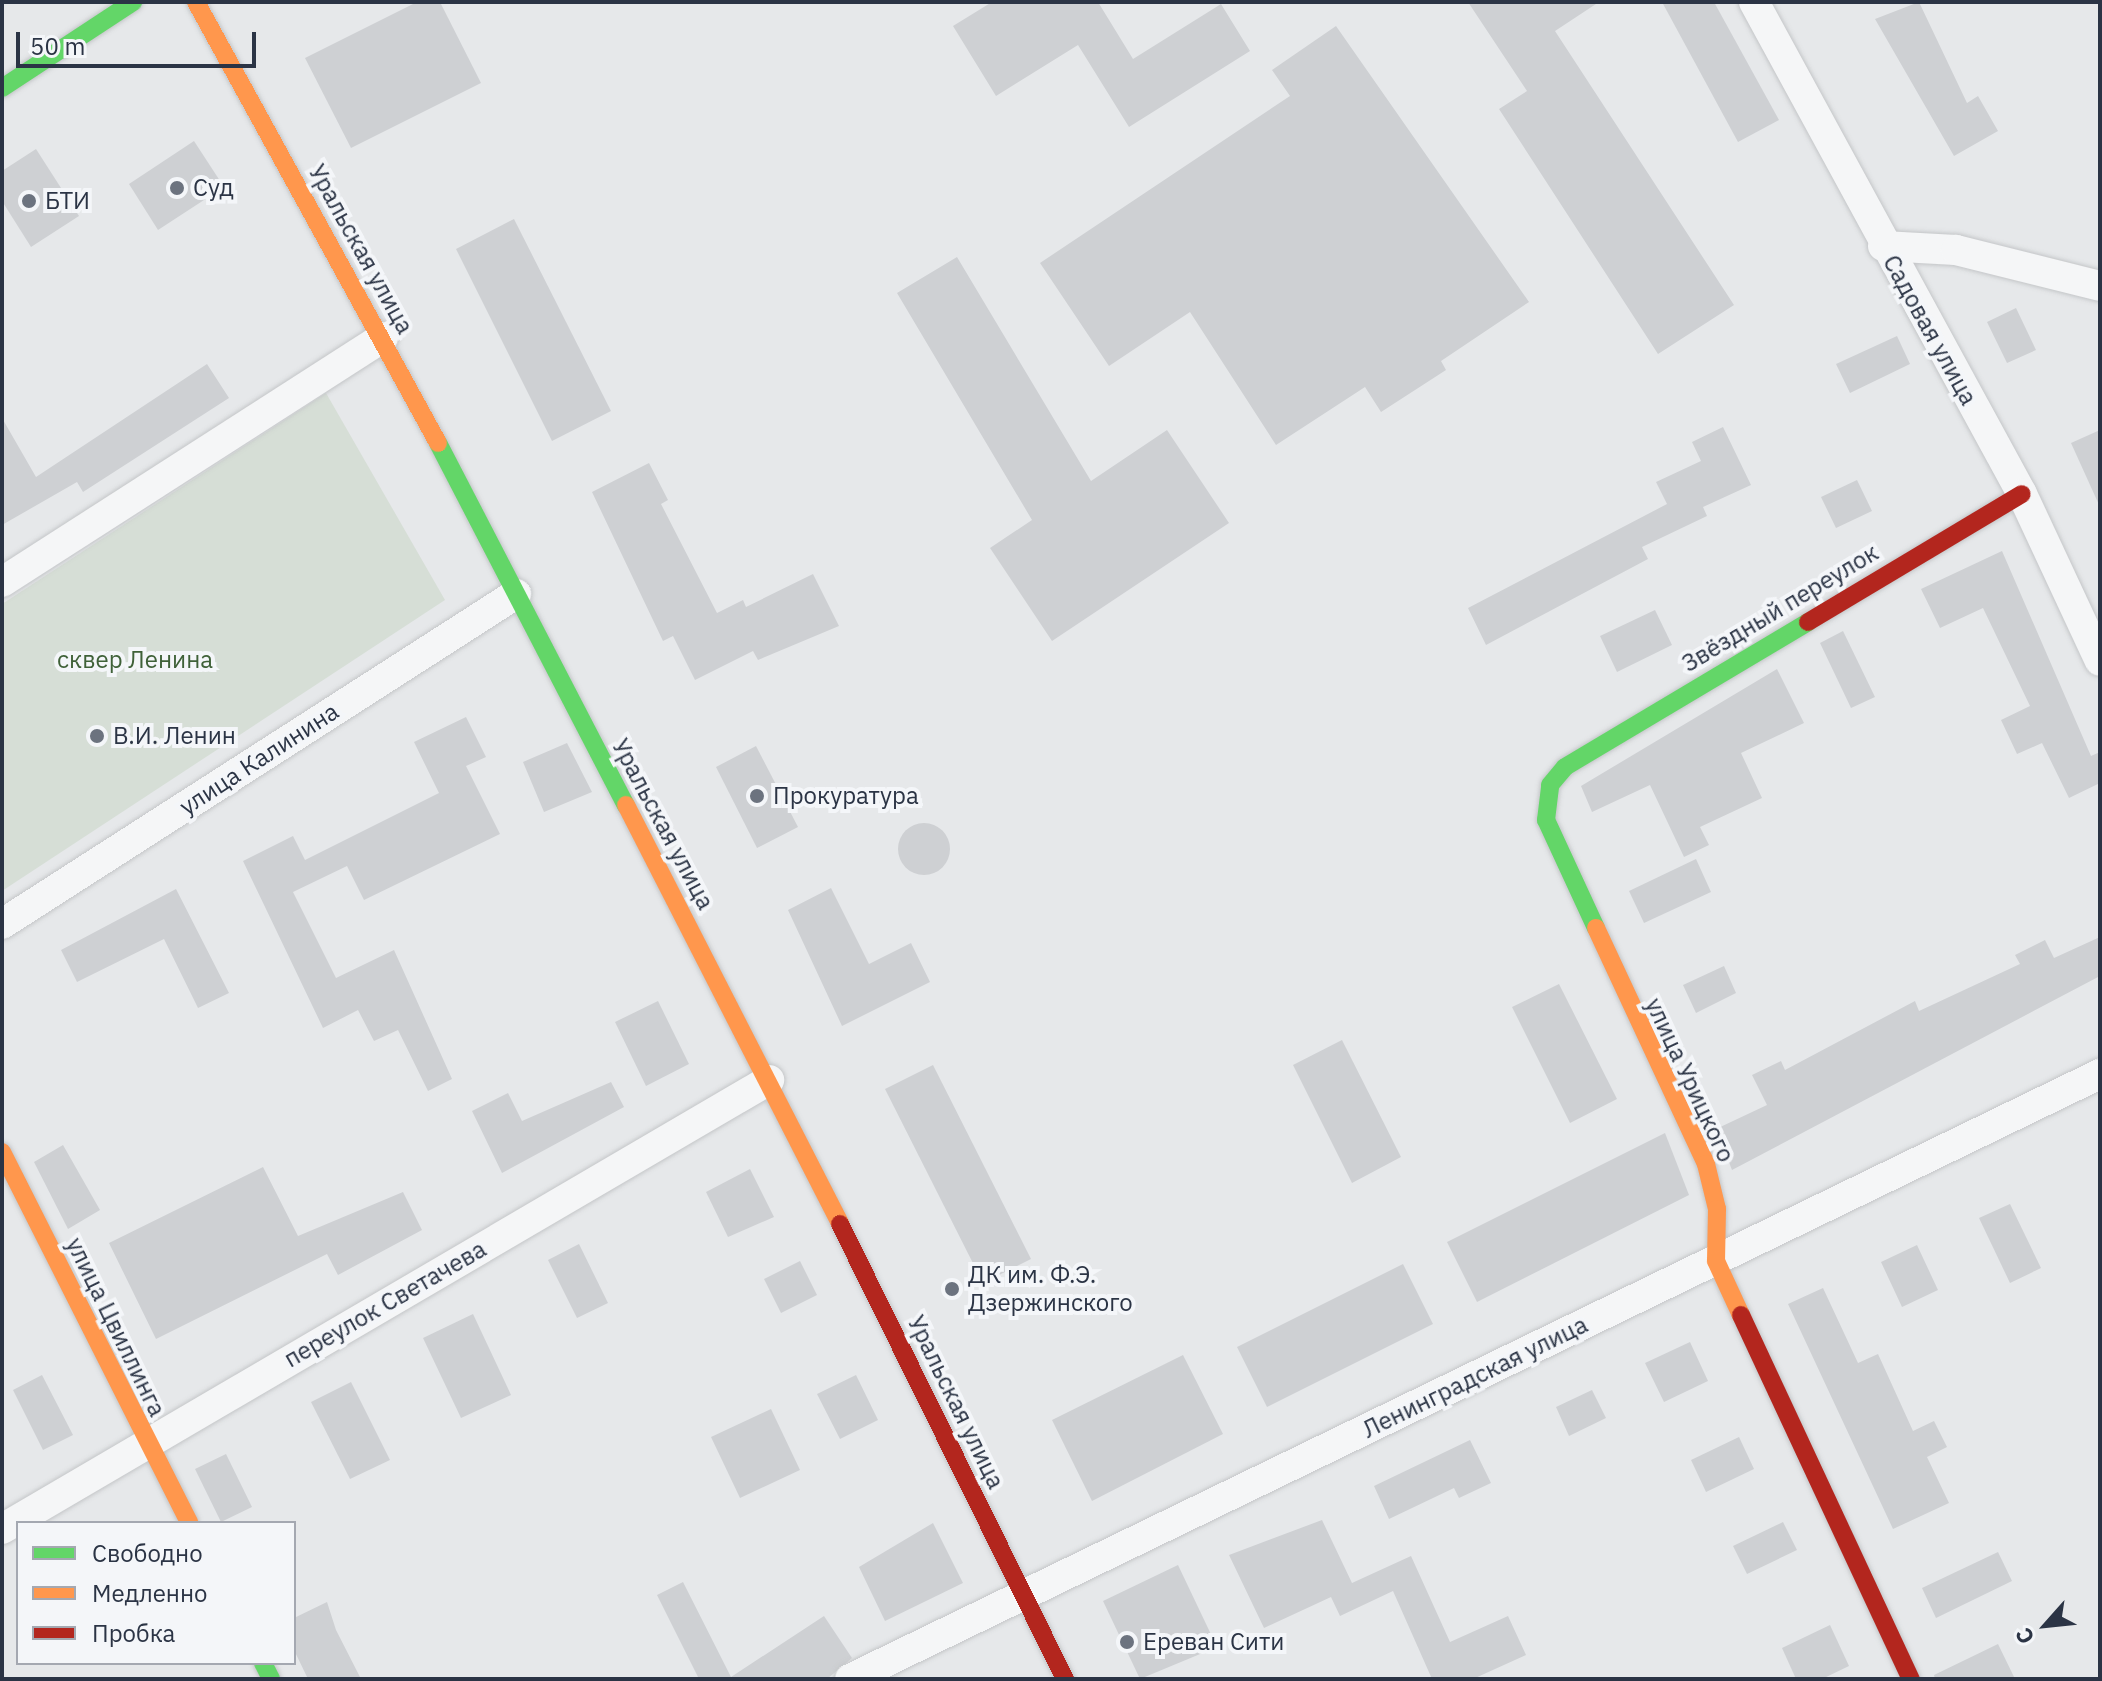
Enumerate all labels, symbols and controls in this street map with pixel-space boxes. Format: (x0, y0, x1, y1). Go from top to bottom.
scale bar (20, 16, 260, 66)
text: 50 m (30, 30, 85, 62)
street label: Уральская улица (303, 159, 419, 339)
place label: Суд (193, 174, 234, 202)
marker: Суд (168, 179, 186, 197)
place label: БТИ (45, 187, 90, 215)
marker: БТИ (20, 192, 38, 210)
street label: Садовая улица (1877, 250, 1983, 410)
street label: Звёздный переулок (1677, 538, 1883, 678)
park label: сквер Ленина (57, 646, 213, 674)
street label: улица Калинина (174, 697, 344, 821)
place label: В.И. Ленин (113, 722, 236, 750)
marker: В.И. Ленин (88, 727, 106, 745)
street label: Уральская улица (606, 734, 720, 914)
place label: Прокуратура (773, 782, 919, 810)
marker: Прокуратура (748, 787, 766, 805)
street label: улица Урицкого (1639, 993, 1741, 1167)
street label: улица Цвиллинга (60, 1233, 172, 1421)
street label: переулок Светачева (279, 1234, 491, 1374)
place label: ДК им. Ф.Э. Дзержинского (968, 1261, 1133, 1317)
marker: ДК им. Ф.Э. Дзержинского (943, 1280, 961, 1298)
street label: Ленинградская улица (1358, 1310, 1592, 1444)
street label: Уральская улица (902, 1311, 1010, 1493)
legend (16, 1521, 296, 1665)
text: Свободно (92, 1537, 203, 1569)
text: Медленно (92, 1577, 208, 1609)
north arrow (2006, 1585, 2086, 1665)
text: Пробка (92, 1617, 175, 1649)
text: С (2008, 1623, 2040, 1649)
place label: Ереван Сити (1143, 1628, 1284, 1656)
marker: Ереван Сити (1118, 1633, 1136, 1651)

